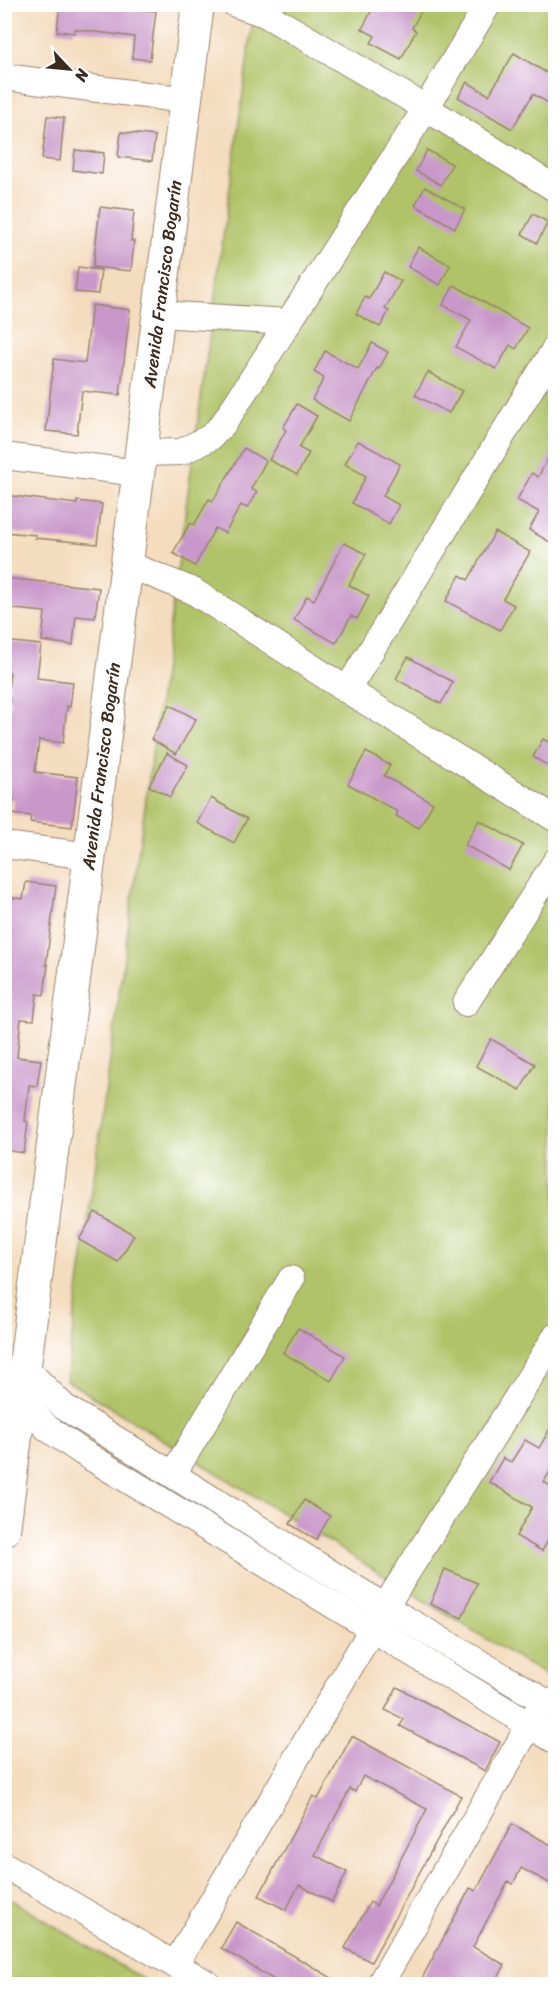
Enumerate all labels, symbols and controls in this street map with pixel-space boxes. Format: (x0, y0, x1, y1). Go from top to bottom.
north arrow (39, 39, 99, 99)
text: N (66, 63, 98, 88)
street label: Avenida Francisco Bogarín (133, 178, 191, 391)
street label: Avenida Francisco Bogarín (72, 660, 130, 873)

